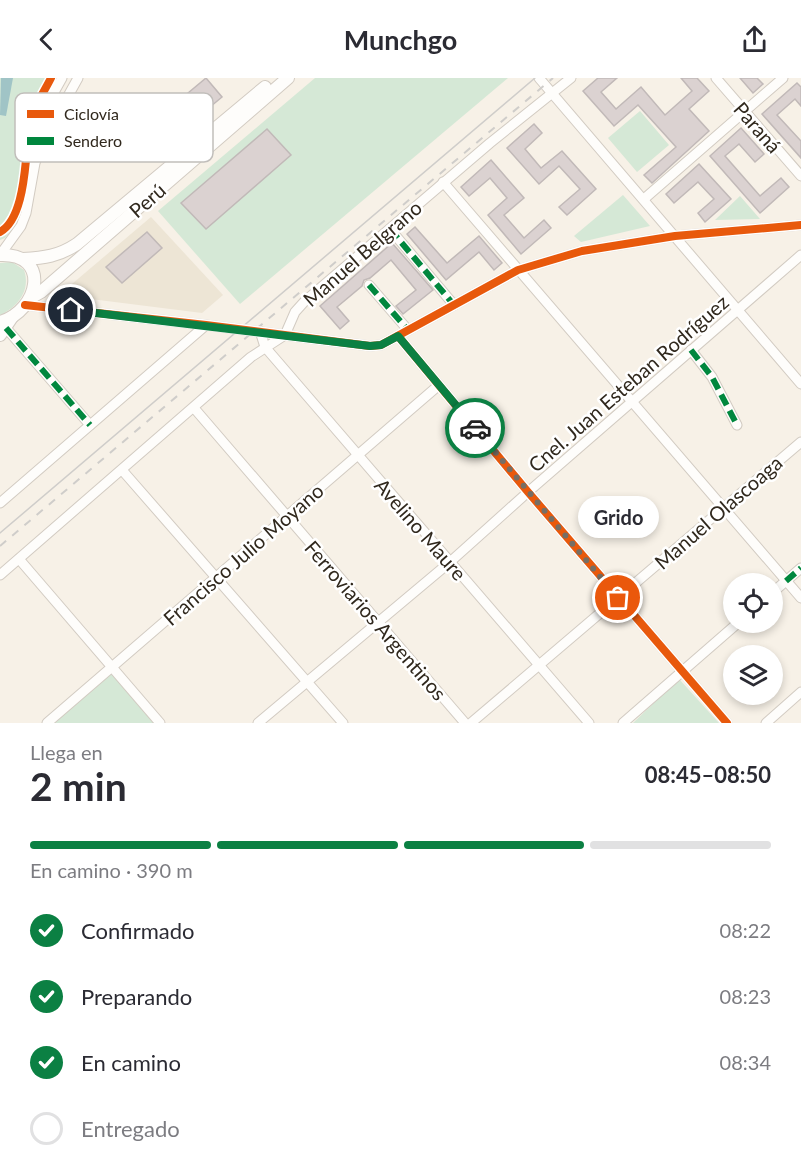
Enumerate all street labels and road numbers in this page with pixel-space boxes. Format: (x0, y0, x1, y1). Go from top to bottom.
street label: Paraná (729, 97, 787, 157)
street label: Perú (124, 178, 170, 222)
street label: Manuel Belgrano (298, 195, 426, 311)
street label: Cnel. Juan Esteban Rodríguez (523, 290, 733, 476)
street label: Manuel Olascoaga (649, 450, 787, 574)
street label: Avelino Maure (370, 473, 472, 585)
street label: Francisco Julio Moyano (158, 478, 328, 630)
street label: Ferroviarios Argentinos (300, 535, 452, 705)

